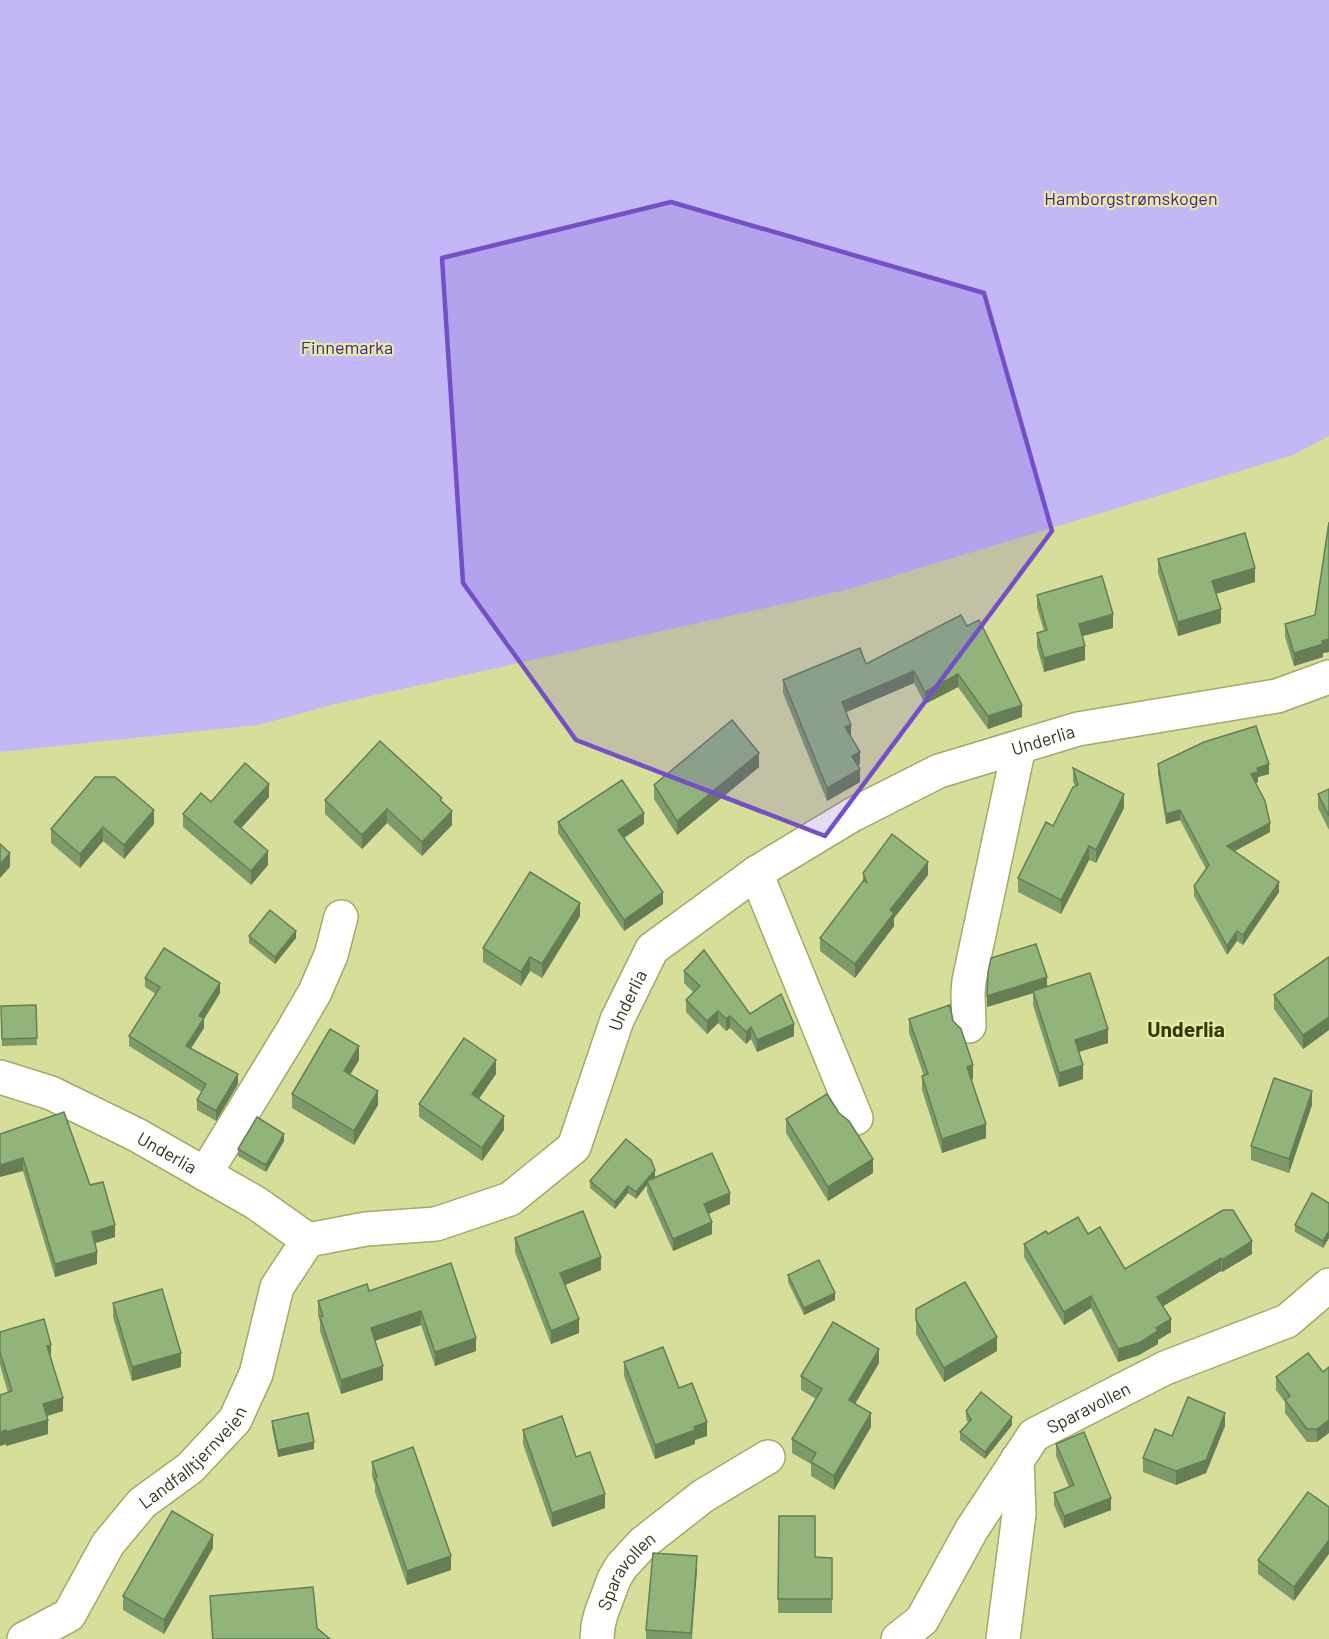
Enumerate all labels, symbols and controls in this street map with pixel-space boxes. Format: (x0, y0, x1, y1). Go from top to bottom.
park label: Hamborgstrømskogen (1044, 187, 1218, 209)
park label: Finnemarka (301, 336, 393, 358)
street label: Underlia (1008, 720, 1077, 760)
street label: Underlia (603, 966, 651, 1033)
district label: Underlia (1147, 1016, 1225, 1041)
street label: Underlia (133, 1127, 201, 1178)
street label: Sparavollen (1043, 1377, 1134, 1438)
street label: Landfalltjernveien (134, 1403, 251, 1513)
street label: Sparavollen (592, 1527, 659, 1613)

